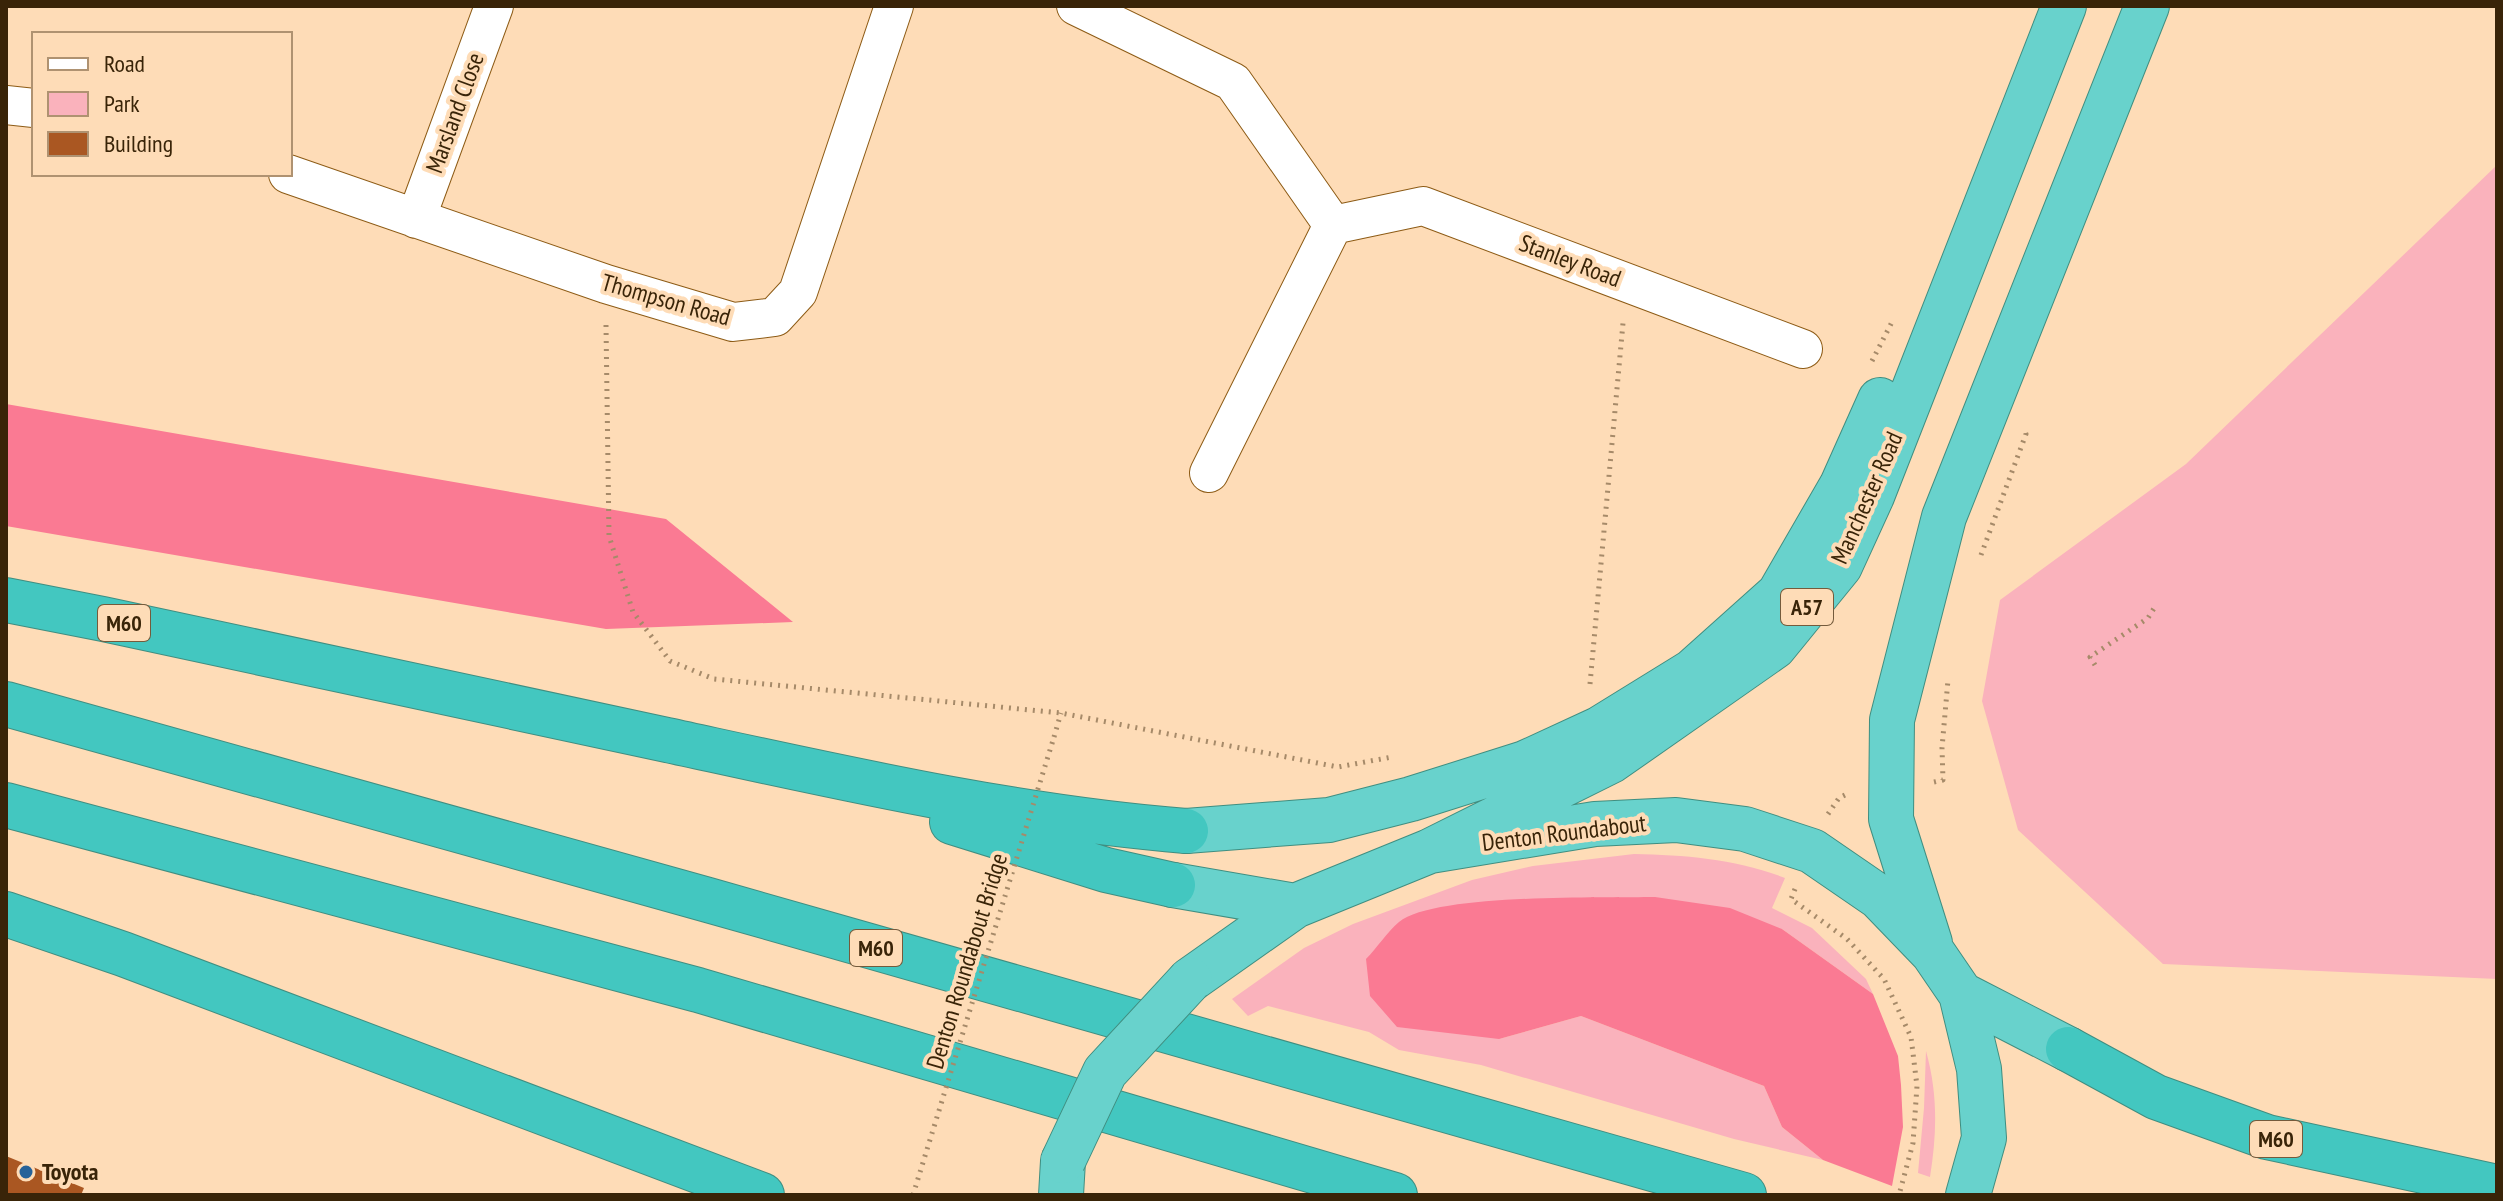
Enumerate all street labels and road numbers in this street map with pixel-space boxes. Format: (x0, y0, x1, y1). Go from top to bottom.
street label: Marsland Close (418, 48, 491, 177)
street label: Stanley Road (1515, 227, 1625, 294)
street label: Thompson Road (598, 266, 734, 333)
street label: Manchester Road (1824, 427, 1909, 569)
road number: A57 (1781, 589, 1833, 625)
road number: M60 (98, 605, 150, 641)
street label: Denton Roundabout (1480, 807, 1648, 858)
street label: Denton Roundabout Bridge (919, 849, 1014, 1072)
road number: M60 (850, 930, 902, 966)
road number: M60 (2250, 1121, 2302, 1157)

